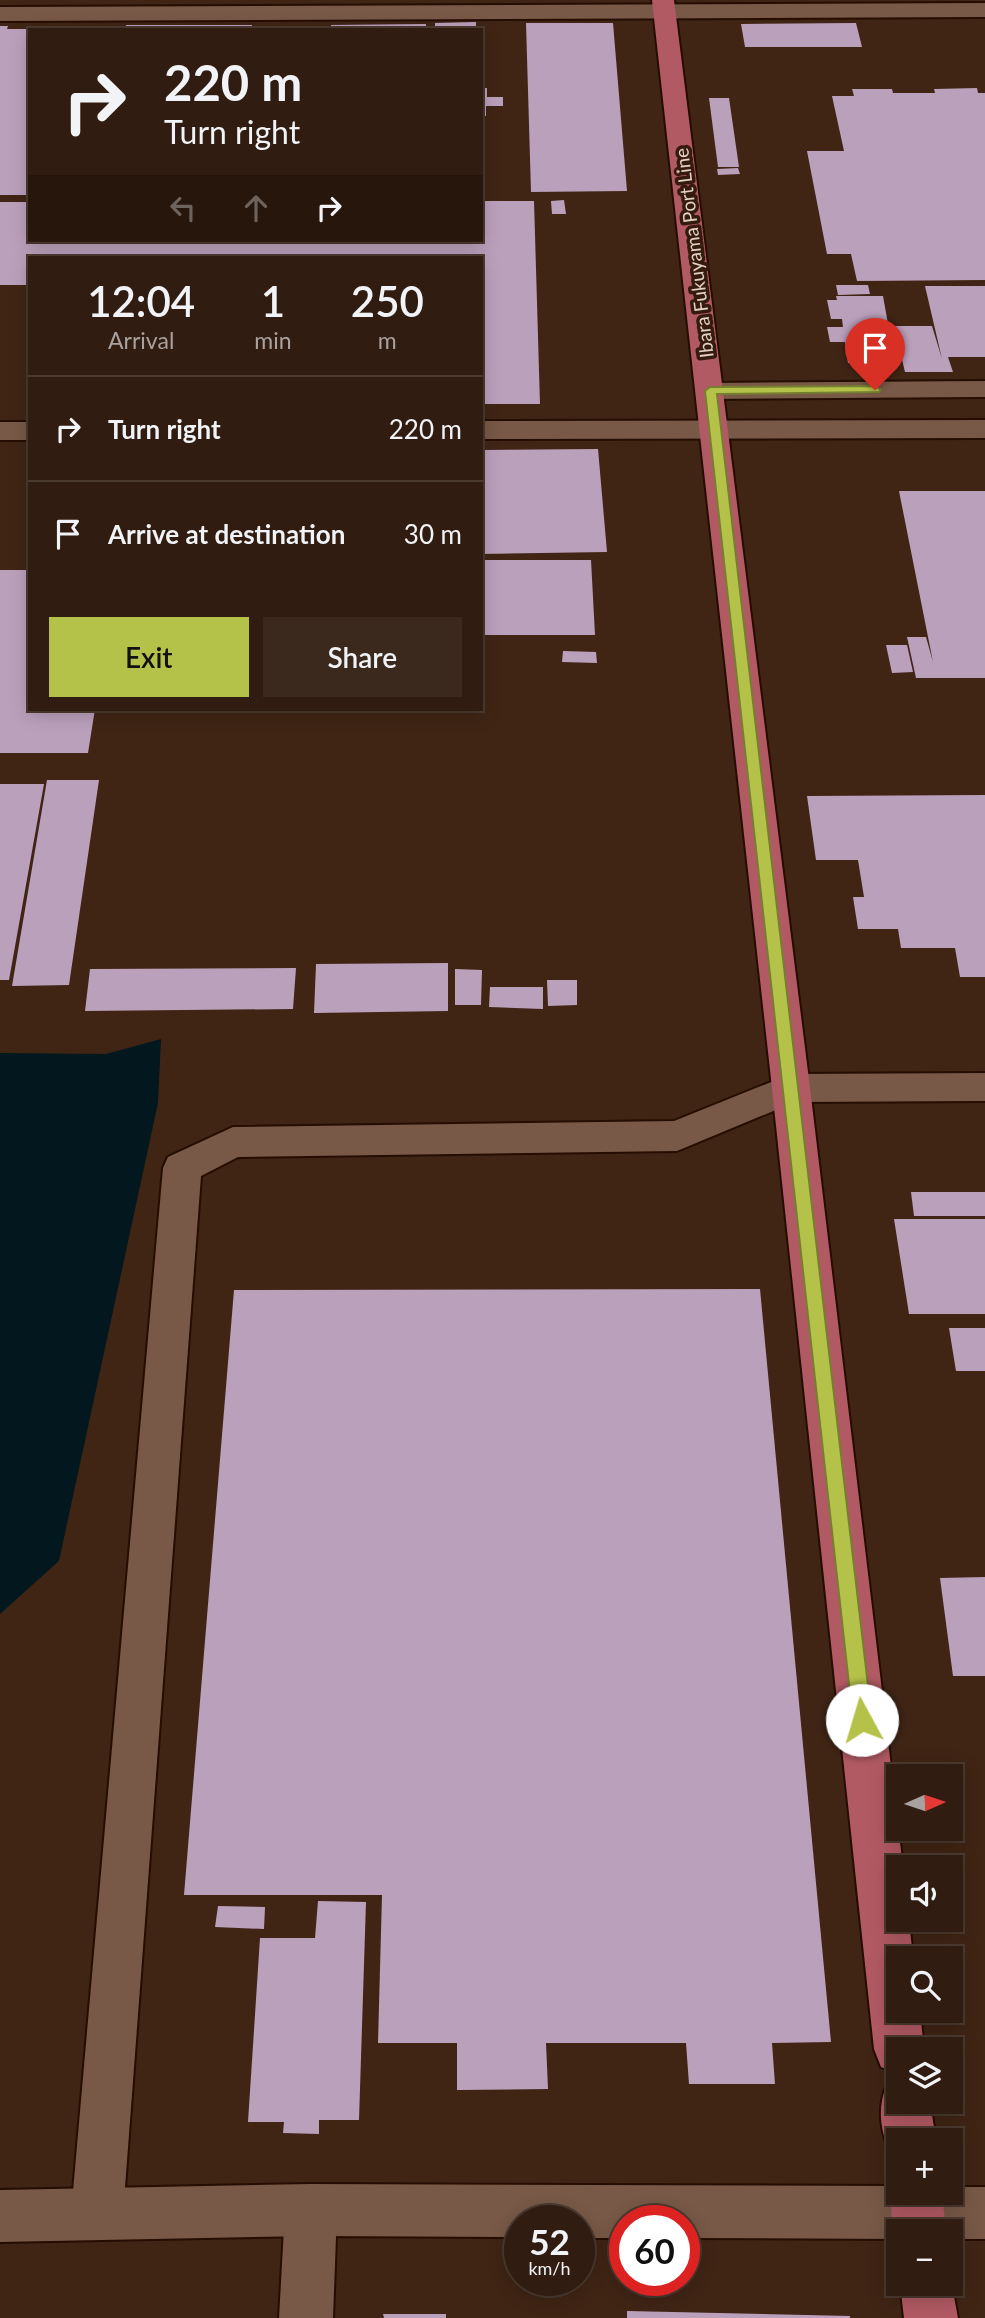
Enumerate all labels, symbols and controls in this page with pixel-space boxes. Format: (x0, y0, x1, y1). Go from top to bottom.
text: 220 m (164, 53, 302, 111)
icon: right (49, 56, 140, 147)
text: Turn right (164, 112, 300, 151)
street label: Ibara Fukuyama Port Line (669, 147, 718, 359)
icon: left (164, 189, 202, 227)
icon: ahead (237, 189, 275, 227)
icon: right (310, 189, 348, 227)
text: 12:04 (87, 276, 195, 326)
text: 1 (261, 276, 285, 326)
text: 250 (351, 276, 424, 326)
pin (845, 318, 905, 390)
text: Arrival (108, 326, 174, 354)
text: min (254, 326, 292, 354)
text: m (378, 326, 397, 354)
icon: arrive (856, 329, 894, 367)
icon: right (49, 410, 87, 448)
text: Turn right (108, 413, 221, 445)
text: 220 m (389, 413, 462, 445)
icon: arrive (49, 515, 87, 553)
text: Arrive at destination (108, 518, 345, 550)
text: 30 m (404, 518, 462, 550)
button: Exit (49, 617, 249, 697)
button: Share (263, 617, 462, 697)
position arrow (825, 1683, 899, 1757)
north arrow (886, 1764, 962, 1841)
map controls (886, 1764, 963, 2296)
button: sound (886, 1855, 963, 1932)
button: search (886, 1946, 963, 2023)
button: layers (886, 2037, 963, 2114)
button: + (886, 2128, 963, 2205)
speed limit sign: 60 (609, 2205, 700, 2296)
button: − (886, 2219, 963, 2296)
text: 52 (529, 2220, 570, 2262)
text: km/h (528, 2257, 571, 2279)

